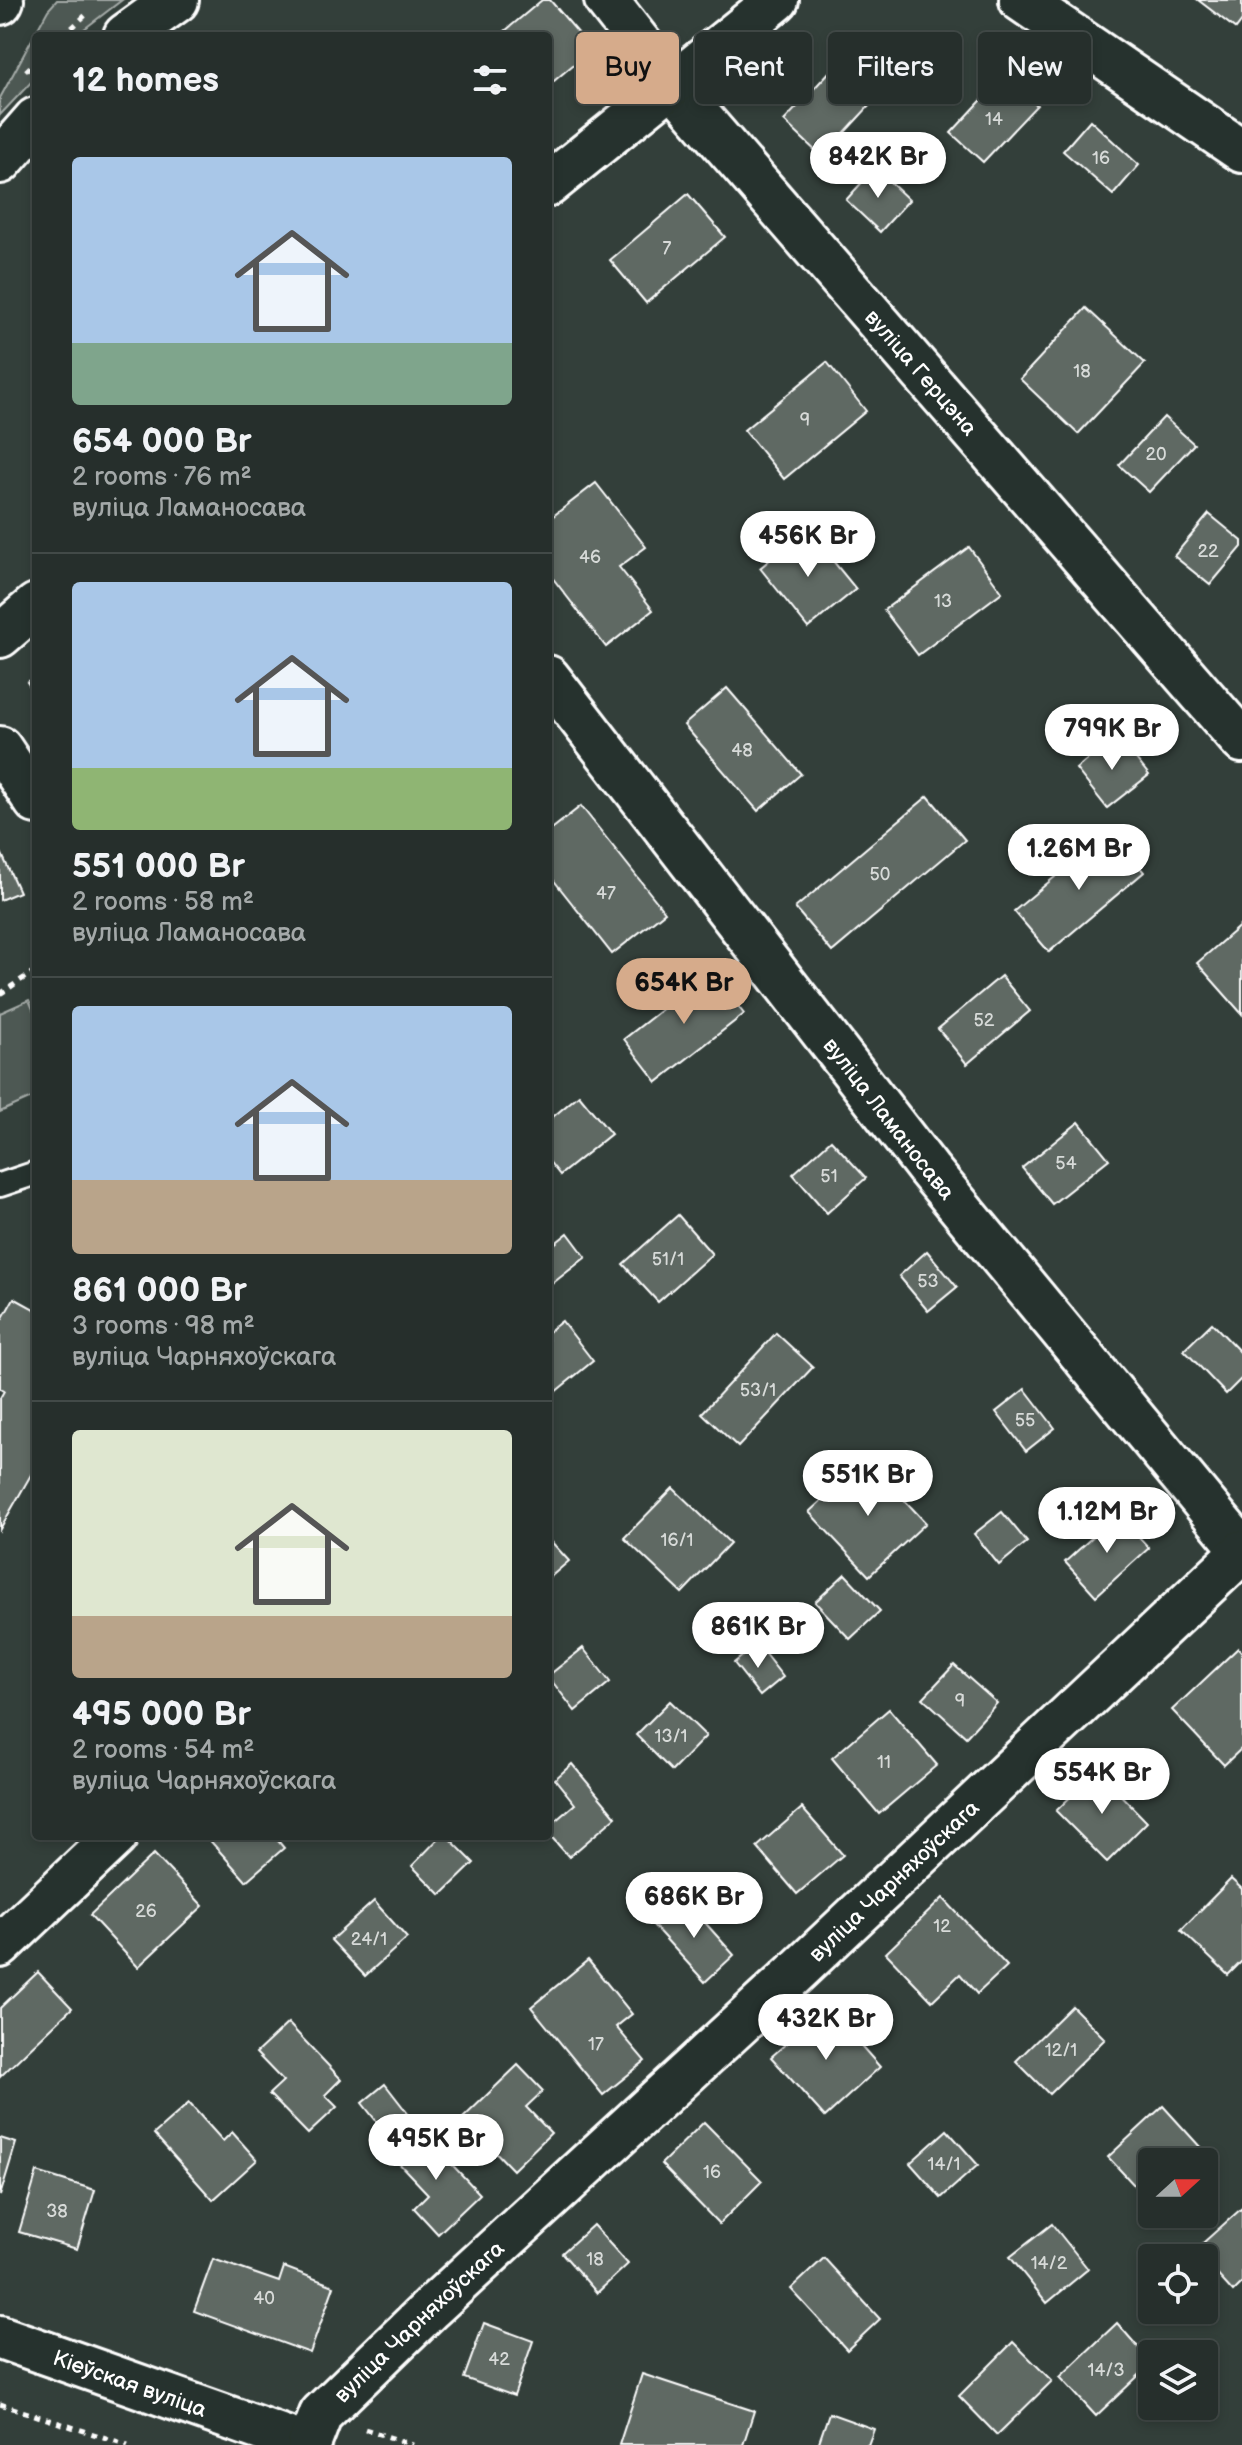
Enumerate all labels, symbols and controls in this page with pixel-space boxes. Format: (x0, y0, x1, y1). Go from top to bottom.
chip: Buy (576, 32, 679, 104)
chip: Rent (695, 32, 812, 104)
chip: Filters (828, 32, 962, 104)
chip: New (978, 32, 1091, 104)
icon: filters (468, 58, 512, 102)
text: 12 homes (72, 60, 219, 101)
house number: 14 (985, 109, 1003, 130)
pin: 842K Br (804, 132, 952, 200)
text: 842K Br (828, 142, 928, 173)
house number: 16 (1092, 148, 1110, 169)
icon: home (220, 209, 364, 353)
house number: 7 (663, 238, 672, 259)
street label: вуліца Герцэна (858, 304, 983, 442)
house number: 18 (1073, 361, 1091, 382)
house number: 9 (800, 410, 810, 431)
text: 654 000 Br (72, 421, 252, 462)
house number: 20 (1145, 444, 1167, 465)
text: 2 rooms · 76 m² (72, 462, 252, 493)
text: вуліца Ламаносава (72, 493, 306, 524)
pin: 456K Br (734, 511, 882, 579)
text: 456K Br (758, 521, 858, 552)
house number: 22 (1197, 541, 1219, 562)
house number: 46 (579, 547, 601, 568)
house number: 13 (934, 591, 952, 612)
icon: home (220, 634, 364, 778)
pin: 799K Br (1038, 704, 1186, 772)
text: 799K Br (1063, 714, 1161, 745)
house number: 48 (731, 740, 753, 761)
pin: 1.26M Br (996, 824, 1162, 892)
text: 1.26M Br (1026, 834, 1132, 865)
text: 551 000 Br (72, 846, 245, 887)
house number: 50 (870, 864, 890, 885)
house number: 47 (596, 883, 616, 904)
text: 2 rooms · 58 m² (72, 887, 254, 918)
text: вуліца Ламаносава (72, 918, 306, 949)
pin: 654K Br (610, 958, 758, 1026)
text: 654K Br (634, 968, 734, 999)
house number: 52 (974, 1010, 995, 1031)
street label: вуліца Ламаносава (817, 1033, 960, 1206)
icon: home (220, 1058, 364, 1202)
house number: 54 (1055, 1153, 1077, 1174)
house number: 51 (820, 1166, 838, 1187)
house number: 51/1 (652, 1249, 684, 1270)
text: 861 000 Br (72, 1270, 247, 1311)
house number: 53 (917, 1271, 939, 1292)
text: 3 rooms · 98 m² (72, 1311, 255, 1342)
text: вуліца Чарняхоўскага (72, 1342, 336, 1373)
house number: 53/1 (740, 1380, 776, 1401)
house number: 55 (1015, 1410, 1035, 1431)
pin: 551K Br (794, 1450, 942, 1518)
text: 551K Br (821, 1460, 915, 1491)
icon: home (220, 1482, 364, 1626)
pin: 1.12M Br (1024, 1487, 1190, 1555)
text: 1.12M Br (1056, 1497, 1158, 1528)
house number: 16/1 (660, 1530, 694, 1551)
pin: 861K Br (684, 1602, 832, 1670)
text: 861K Br (710, 1612, 806, 1643)
house number: 9 (955, 1691, 965, 1712)
text: 495 000 Br (72, 1694, 251, 1735)
house number: 13/1 (654, 1726, 688, 1747)
text: 2 rooms · 54 m² (72, 1735, 255, 1766)
pin: 554K Br (1028, 1748, 1176, 1816)
house number: 11 (877, 1752, 891, 1773)
text: 554K Br (1053, 1758, 1151, 1789)
text: вуліца Чарняхоўскага (72, 1766, 336, 1797)
street label: вуліца Чарняхоўскага (804, 1795, 985, 1968)
pin: 686K Br (620, 1872, 768, 1940)
text: 686K Br (644, 1882, 744, 1913)
house number: 26 (135, 1901, 157, 1922)
house number: 12 (933, 1916, 951, 1937)
house number: 24/1 (351, 1929, 387, 1950)
pin: 432K Br (752, 1994, 900, 2062)
text: 432K Br (776, 2004, 876, 2035)
house number: 17 (588, 2034, 604, 2055)
house number: 12/1 (1045, 2040, 1077, 2061)
pin: 495K Br (362, 2114, 510, 2182)
text: 495K Br (387, 2124, 485, 2155)
north arrow (1138, 2148, 1218, 2228)
map controls (1138, 2148, 1218, 2420)
house number: 14/1 (927, 2154, 961, 2175)
house number: 16 (703, 2162, 721, 2183)
house number: 38 (46, 2201, 68, 2222)
street label: вуліца Чарняхоўскага (329, 2236, 510, 2409)
button: locate (1138, 2244, 1218, 2324)
house number: 18 (586, 2249, 604, 2270)
house number: 14/2 (1031, 2253, 1068, 2274)
house number: 40 (253, 2288, 275, 2309)
button: layers (1138, 2340, 1218, 2420)
street label: Кіеўская вуліца (49, 2345, 210, 2424)
house number: 42 (488, 2349, 510, 2370)
house number: 14/3 (1087, 2360, 1125, 2381)

